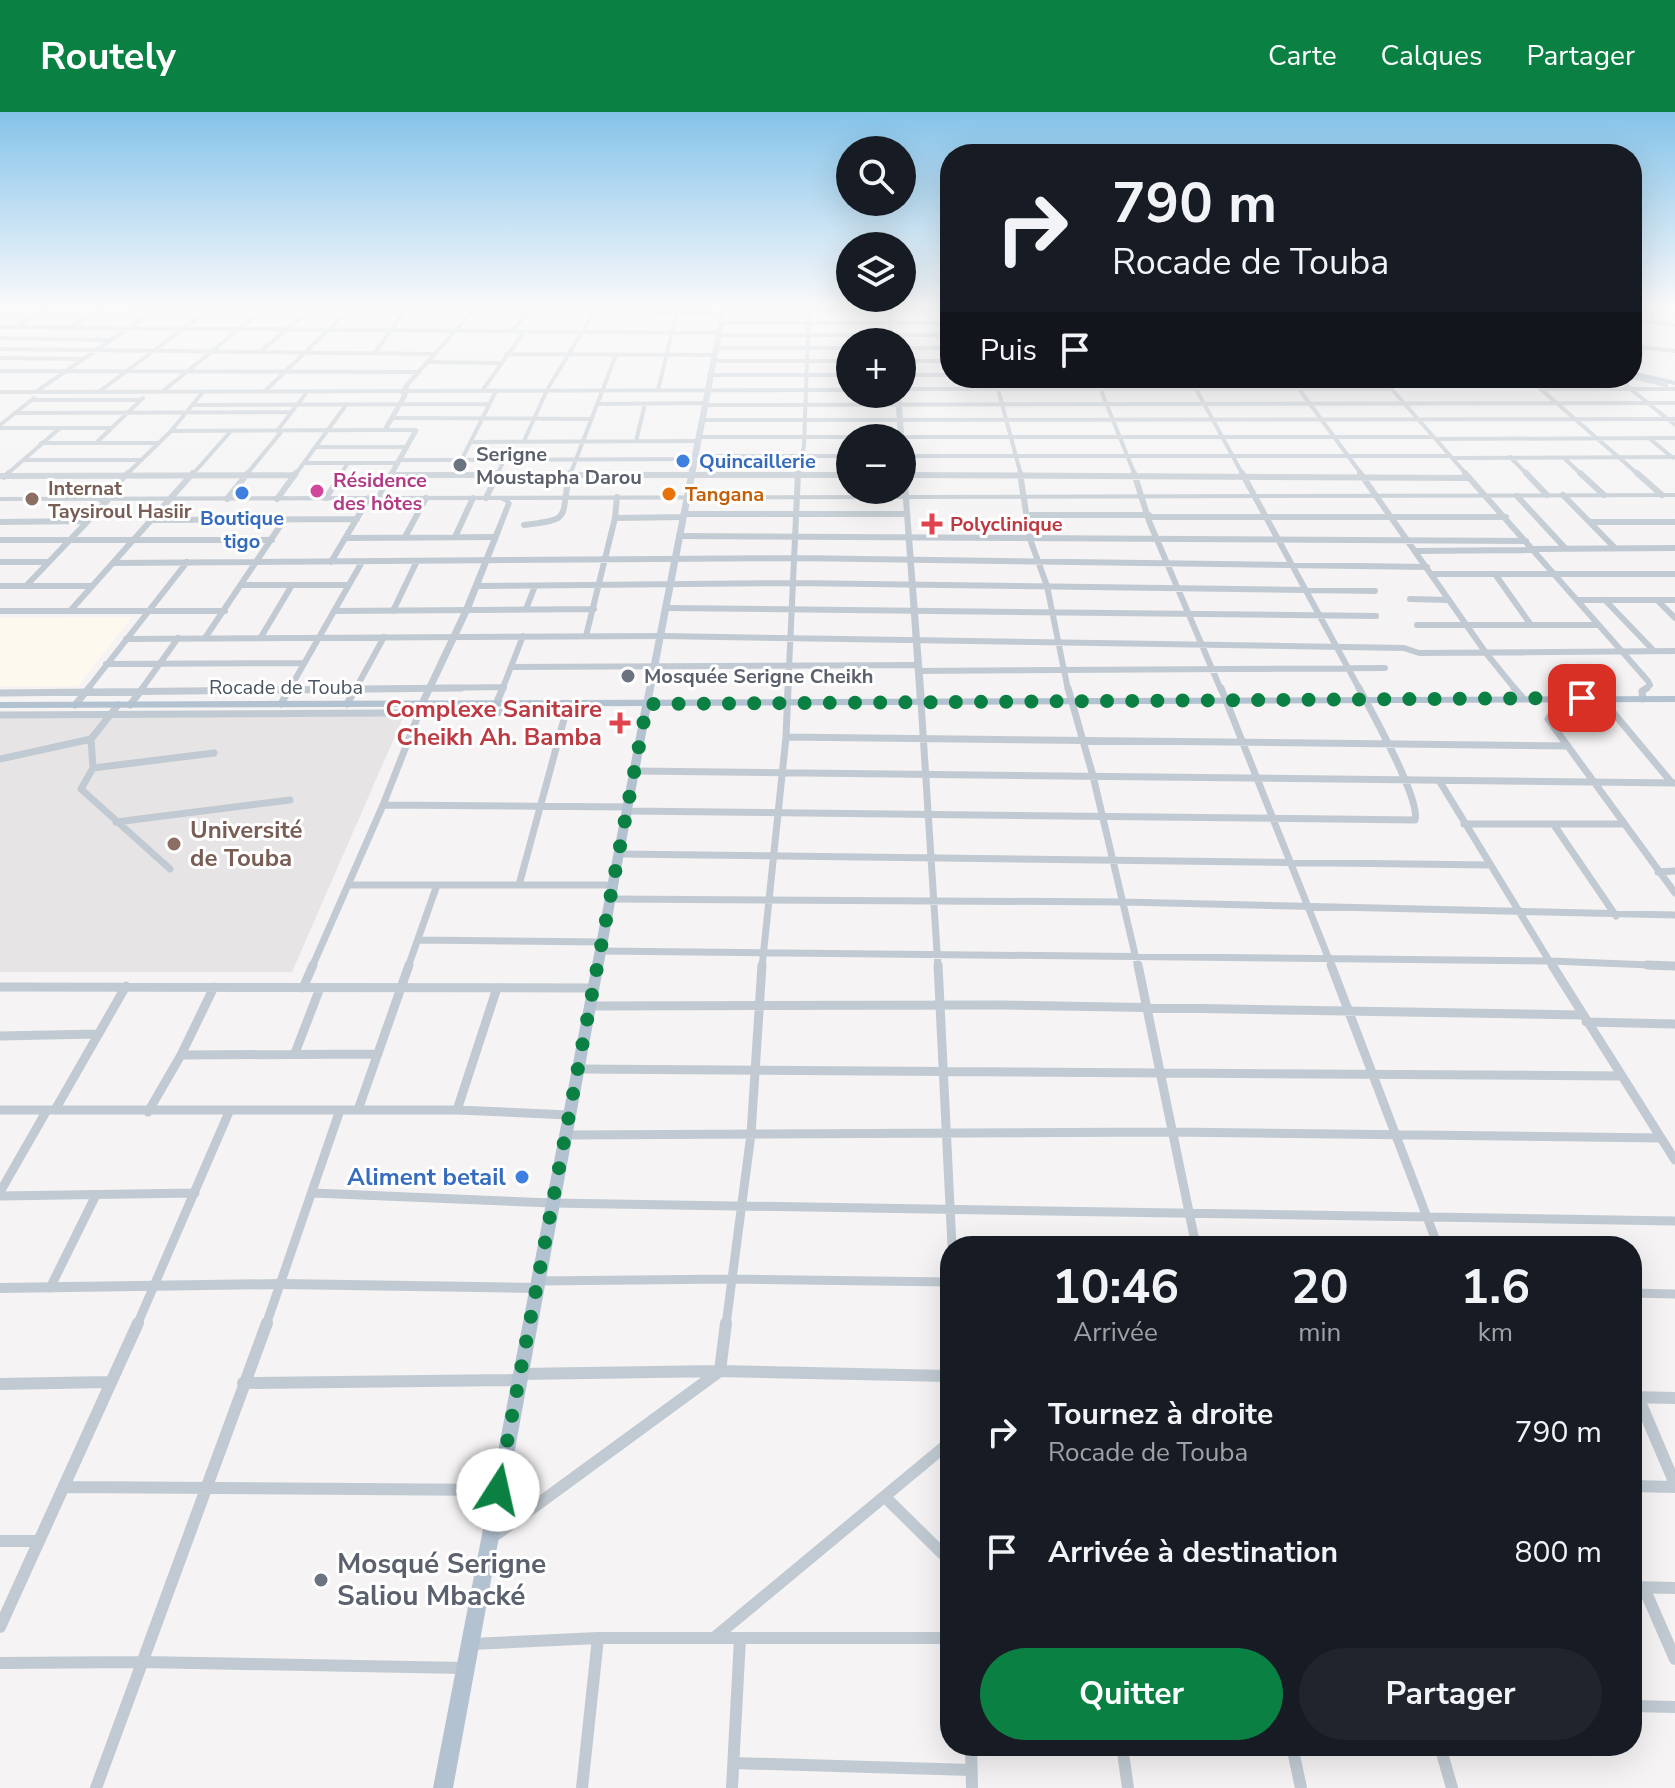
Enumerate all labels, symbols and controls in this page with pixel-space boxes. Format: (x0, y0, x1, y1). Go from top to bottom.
text: Routely (40, 31, 176, 82)
text: Carte (1268, 37, 1337, 75)
text: Calques (1381, 37, 1482, 75)
text: Partager (1526, 37, 1635, 75)
map controls (836, 136, 916, 504)
button: search (836, 136, 916, 216)
text: 790 m (1112, 165, 1277, 242)
icon: right (980, 176, 1084, 280)
button: layers (836, 232, 916, 312)
text: Rocade de Touba (1112, 238, 1389, 287)
button: + (836, 328, 916, 408)
icon: arrive (1053, 328, 1097, 372)
text: Puis (980, 330, 1037, 371)
button: − (836, 424, 916, 504)
place label: Serigne Moustapha Darou (476, 441, 642, 491)
place label: Quincaillerie (699, 448, 816, 475)
marker: Quincaillerie (674, 452, 692, 470)
marker: Serigne Moustapha Darou (451, 456, 469, 474)
place label: Résidence des hôtes (333, 467, 427, 517)
place label: Internat Taysiroul Hasiir (48, 475, 192, 525)
place label: Tangana (685, 481, 764, 508)
marker: Résidence des hôtes (308, 482, 326, 500)
marker: Boutique tigo (233, 484, 251, 502)
marker: Tangana (660, 485, 678, 503)
marker: Internat Taysiroul Hasiir (23, 490, 41, 508)
place label: Boutique tigo (200, 505, 284, 555)
place label: Polyclinique (950, 511, 1063, 538)
marker: Polyclinique (921, 513, 943, 535)
place label: Mosquée Serigne Cheikh (644, 663, 873, 690)
pin (1548, 664, 1616, 732)
marker: Mosquée Serigne Cheikh (619, 667, 637, 685)
street label: Rocade de Touba (209, 674, 363, 701)
icon: arrive (1560, 676, 1604, 720)
place label: Complexe Sanitaire Cheikh Ah. Bamba (385, 693, 602, 753)
marker: Complexe Sanitaire Cheikh Ah. Bamba (609, 712, 631, 734)
place label: Université de Touba (190, 814, 303, 874)
marker: Université de Touba (165, 835, 183, 853)
place label: Aliment betail (347, 1161, 506, 1193)
marker: Aliment betail (513, 1168, 531, 1186)
text: 10:46 (1052, 1254, 1179, 1320)
text: 20 (1291, 1254, 1349, 1320)
text: 1.6 (1461, 1254, 1530, 1320)
text: Arrivée (1073, 1315, 1158, 1350)
text: min (1298, 1315, 1341, 1350)
text: km (1478, 1315, 1513, 1350)
text: Tournez à droite (1048, 1394, 1273, 1435)
icon: right (980, 1410, 1024, 1454)
text: 790 m (1515, 1412, 1602, 1453)
text: Rocade de Touba (1048, 1435, 1248, 1470)
position arrow (456, 1448, 540, 1532)
icon: arrive (980, 1530, 1024, 1574)
text: Arrivée à destination (1048, 1532, 1338, 1573)
text: 800 m (1515, 1532, 1602, 1573)
place label: Mosqué Serigne Saliou Mbacké (337, 1545, 546, 1615)
marker: Mosqué Serigne Saliou Mbacké (312, 1571, 330, 1589)
button: Quitter (980, 1648, 1283, 1740)
button: Partager (1299, 1648, 1602, 1740)

